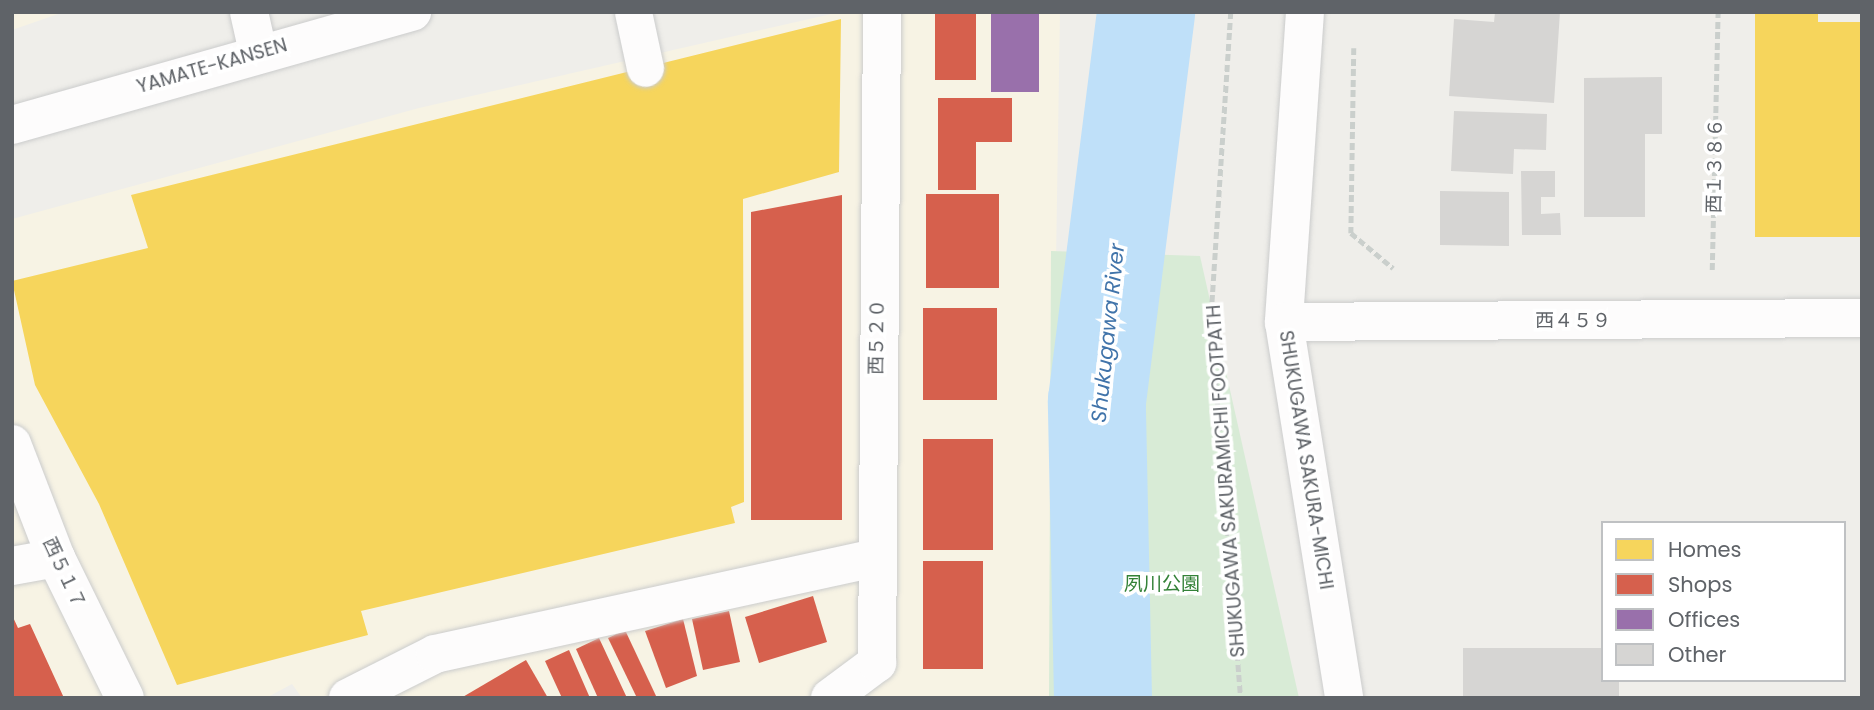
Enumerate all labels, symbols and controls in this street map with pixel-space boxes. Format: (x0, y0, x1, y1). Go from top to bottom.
street label: YAMATE-KANSEN (134, 34, 290, 98)
street label: 西１３８６ (1703, 118, 1727, 214)
water label: Shukugawa River (1086, 242, 1130, 424)
street label: 西５２０ (865, 299, 889, 375)
street label: SHUKUGAWA SAKURAMICHI FOOTPATH (1202, 304, 1250, 658)
street label: 西４５９ (1535, 310, 1611, 332)
street label: SHUKUGAWA SAKURA-MICHI (1274, 329, 1338, 591)
legend (1601, 521, 1846, 682)
street label: 西５１７ (38, 534, 90, 612)
text: Homes (1668, 535, 1742, 564)
text: Shops (1668, 570, 1732, 599)
park label: 夙川公園 (1124, 573, 1200, 595)
text: Offices (1668, 605, 1740, 634)
text: Other (1668, 640, 1726, 669)

